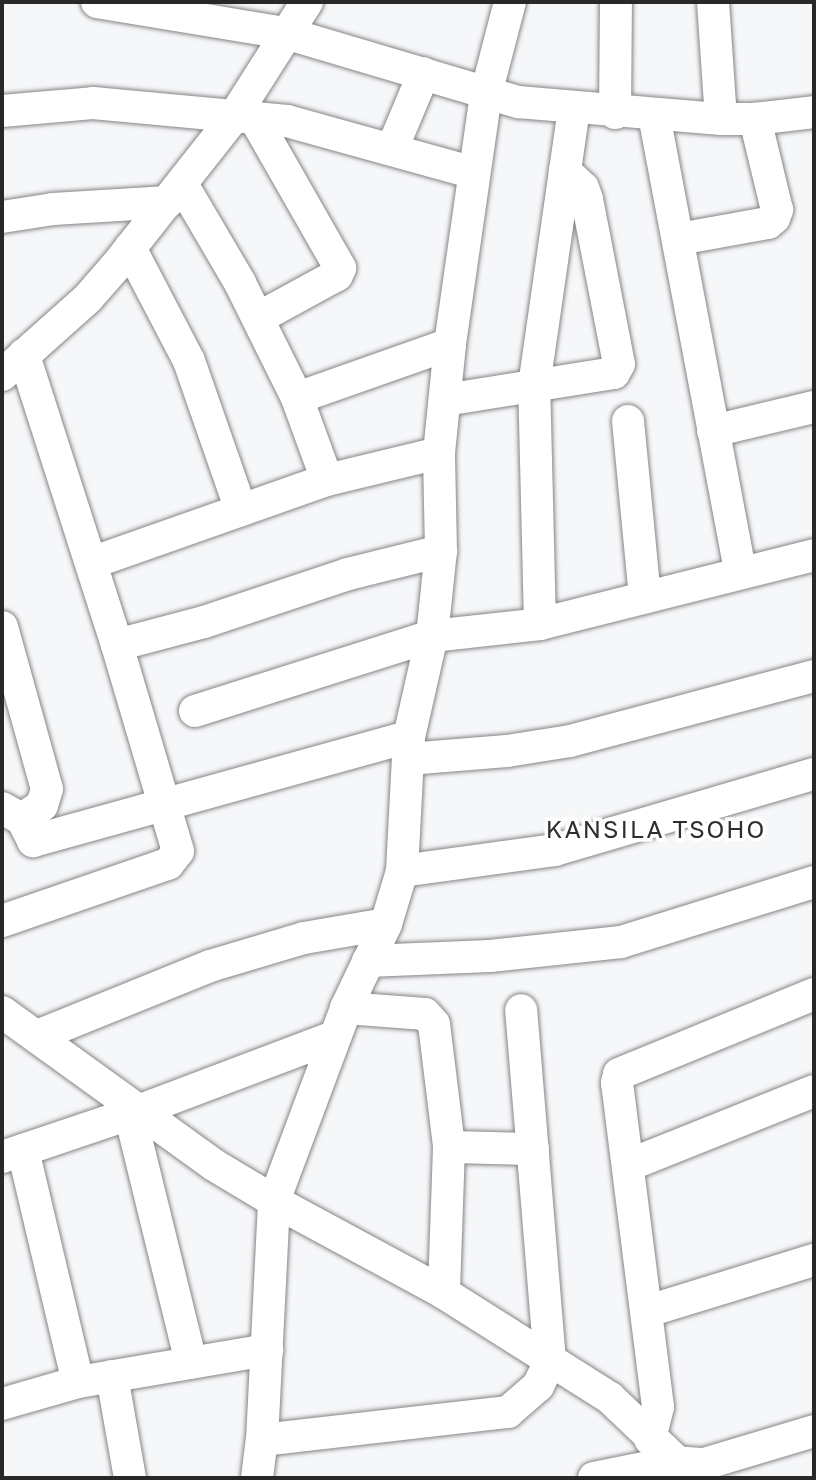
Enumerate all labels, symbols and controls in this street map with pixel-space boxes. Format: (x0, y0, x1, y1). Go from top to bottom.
district label: KANSILA TSOHO (546, 815, 766, 843)

